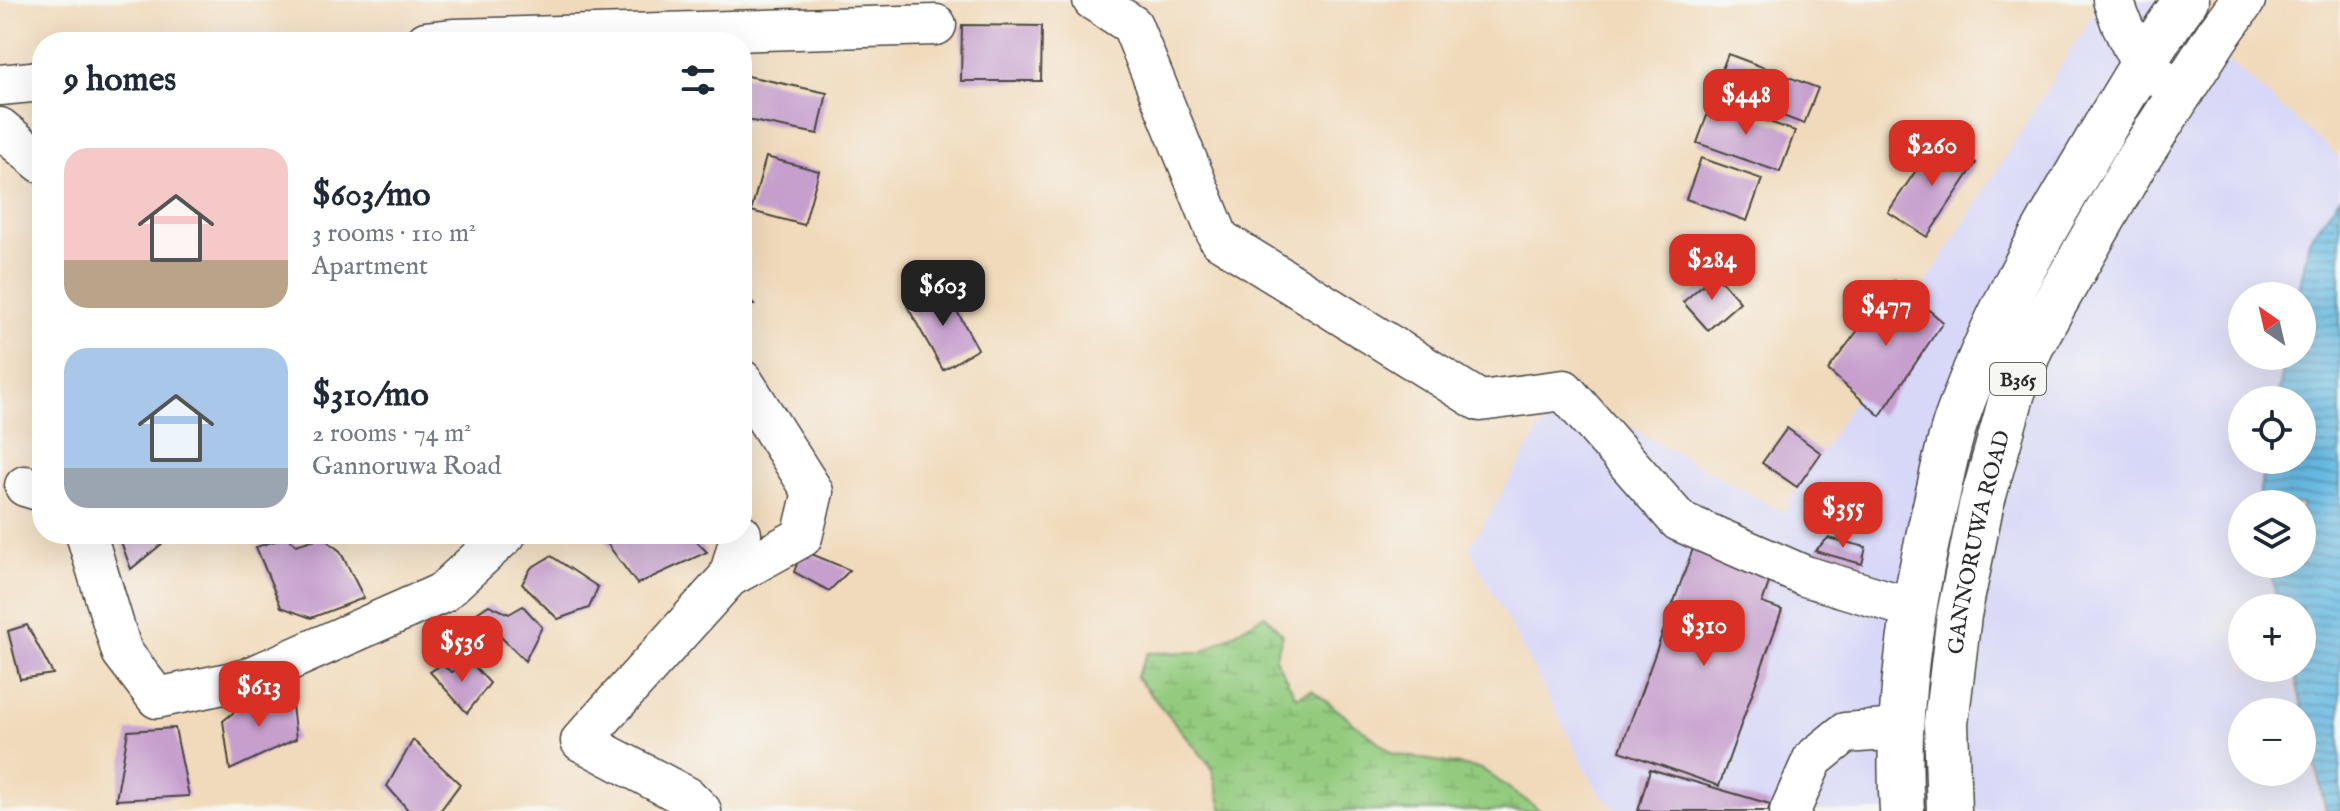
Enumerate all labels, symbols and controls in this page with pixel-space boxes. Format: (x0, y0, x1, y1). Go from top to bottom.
icon: filters (676, 58, 720, 102)
text: 9 homes (64, 59, 176, 102)
pin: $448 (1699, 69, 1793, 137)
text: $448 (1721, 78, 1771, 111)
pin: $260 (1885, 120, 1979, 188)
text: $260 (1907, 129, 1957, 162)
text: $603/mo (312, 174, 431, 217)
icon: home (128, 180, 224, 276)
text: 3 rooms · 110 m² (312, 217, 476, 250)
pin: $284 (1665, 234, 1759, 302)
text: $284 (1687, 243, 1737, 276)
text: Apartment (312, 250, 428, 283)
pin: $603 (896, 260, 990, 328)
text: $603 (919, 269, 967, 302)
pin: $477 (1839, 280, 1933, 348)
north arrow (2228, 282, 2316, 370)
map controls (2228, 282, 2316, 786)
text: $477 (1861, 289, 1911, 322)
road number: B365 (1990, 363, 2046, 395)
text: $310/mo (312, 374, 429, 417)
icon: home (128, 380, 224, 476)
button: locate (2228, 386, 2316, 474)
text: 2 rooms · 74 m² (312, 417, 472, 450)
street label: GANNORUWA ROAD (1942, 427, 2018, 656)
text: Gannoruwa Road (312, 450, 501, 483)
pin: $355 (1796, 482, 1890, 550)
button: layers (2228, 490, 2316, 578)
text: $355 (1822, 491, 1864, 524)
button: + (2228, 594, 2316, 682)
pin: $310 (1657, 600, 1751, 668)
text: $310 (1681, 609, 1727, 642)
pin: $536 (415, 616, 509, 684)
text: $536 (440, 625, 484, 658)
pin: $613 (212, 661, 306, 729)
text: $613 (237, 670, 281, 703)
button: − (2228, 698, 2316, 786)

